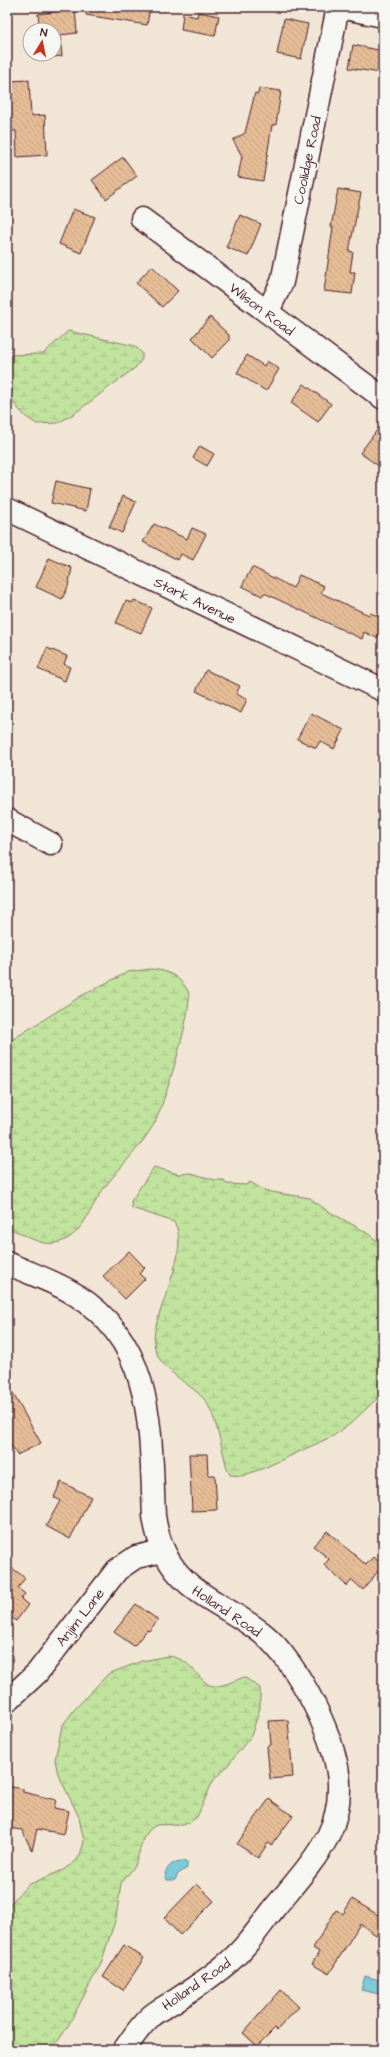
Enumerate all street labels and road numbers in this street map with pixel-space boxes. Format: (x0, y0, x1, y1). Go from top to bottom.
street label: Coolidge Road (289, 114, 327, 206)
street label: Wilson Road (225, 279, 298, 341)
street label: Stark Avenue (150, 572, 239, 630)
street label: Holland Road (188, 1581, 265, 1642)
street label: Anjim Lane (52, 1584, 110, 1651)
street label: Holland Road (158, 1954, 235, 2016)

